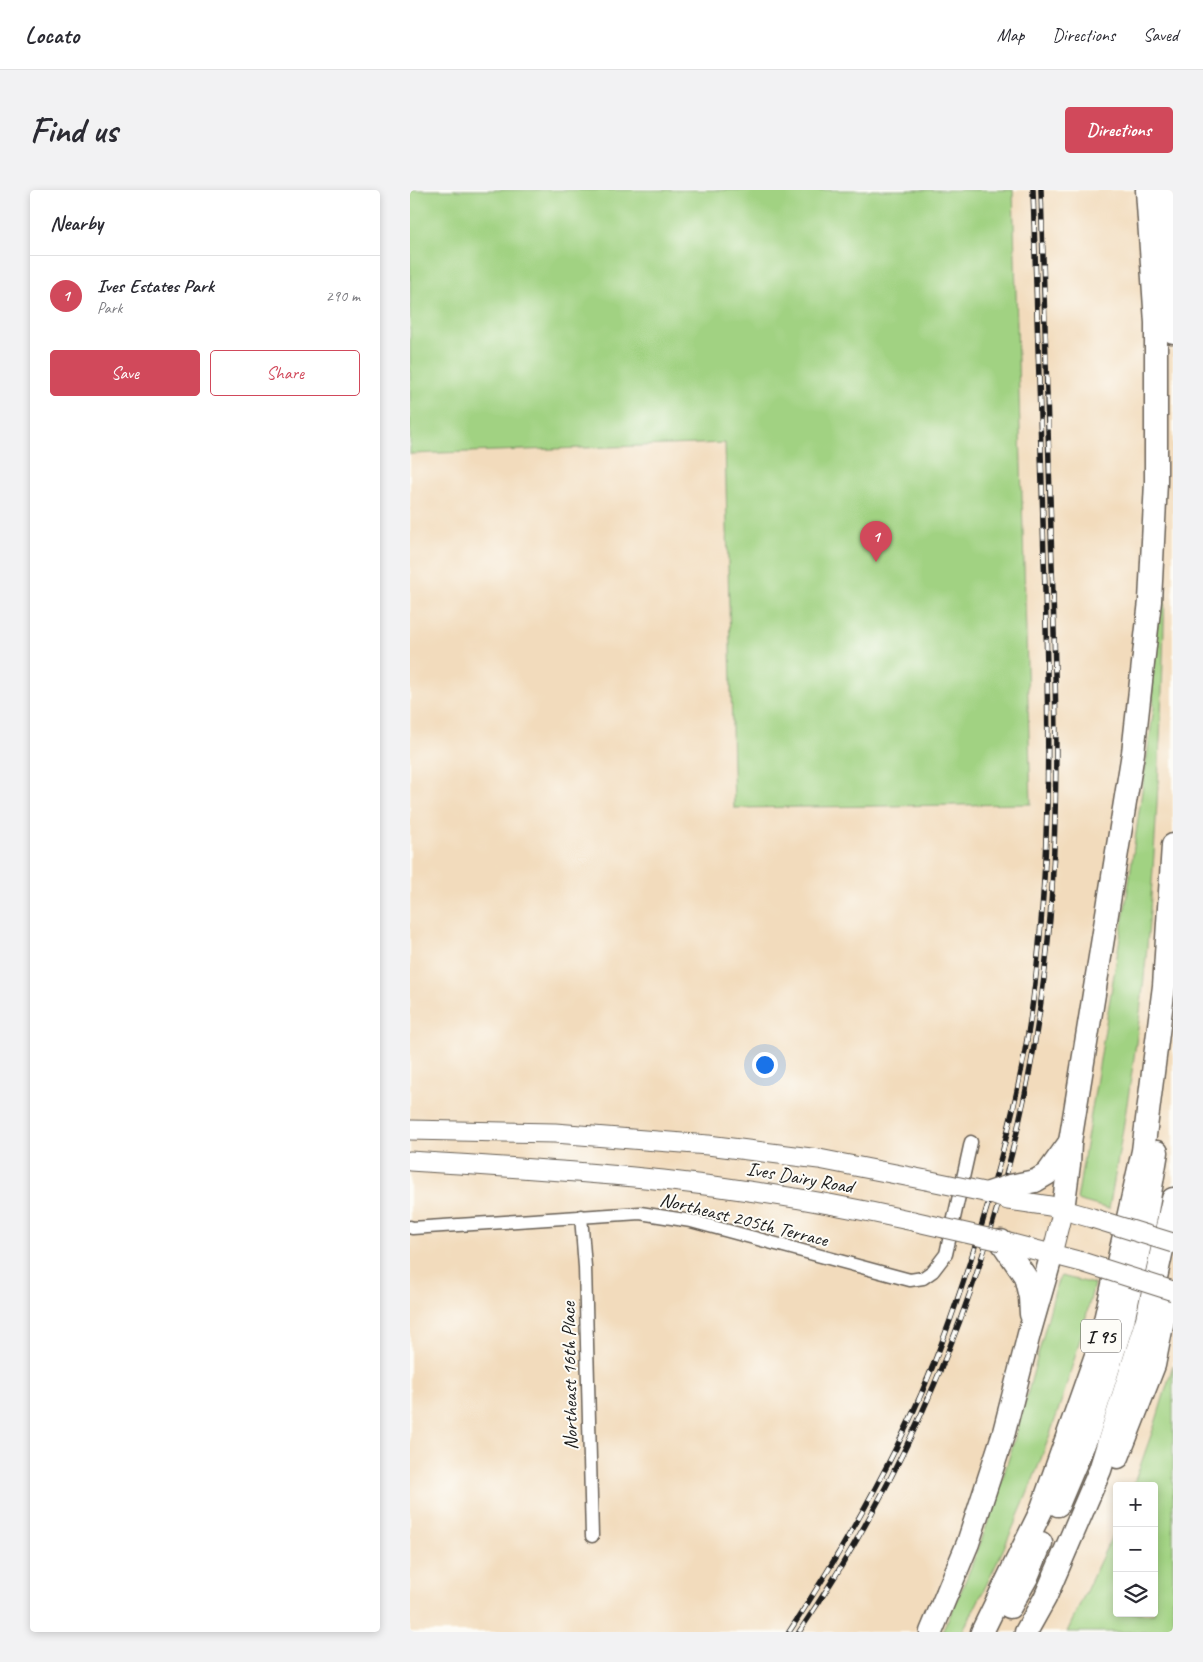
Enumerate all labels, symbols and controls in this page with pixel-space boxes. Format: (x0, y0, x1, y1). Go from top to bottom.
text: Locato (25, 20, 79, 50)
text: Map (997, 24, 1024, 46)
text: Directions (1052, 24, 1115, 46)
text: Saved (1143, 24, 1178, 46)
button: Directions (1065, 107, 1173, 153)
text: Find us (30, 108, 117, 153)
text: Nearby (50, 210, 103, 236)
text: Ives Estates Park (97, 274, 214, 298)
text: 1 (62, 286, 70, 306)
text: 290 m (326, 286, 360, 306)
text: Park (97, 298, 122, 318)
button: Save (50, 350, 200, 396)
button: Share (210, 350, 360, 396)
pin: 1 (860, 521, 892, 562)
your location (752, 1052, 778, 1078)
street label: Ives Dairy Road (745, 1156, 858, 1200)
street label: Northeast 205th Terrace (657, 1187, 832, 1253)
street label: Northeast 16th Place (556, 1300, 583, 1450)
road number: I 95 (1081, 1320, 1121, 1352)
map controls (1113, 1482, 1158, 1617)
button: + (1113, 1482, 1158, 1527)
button: − (1113, 1527, 1158, 1572)
button: layers (1113, 1572, 1158, 1617)

